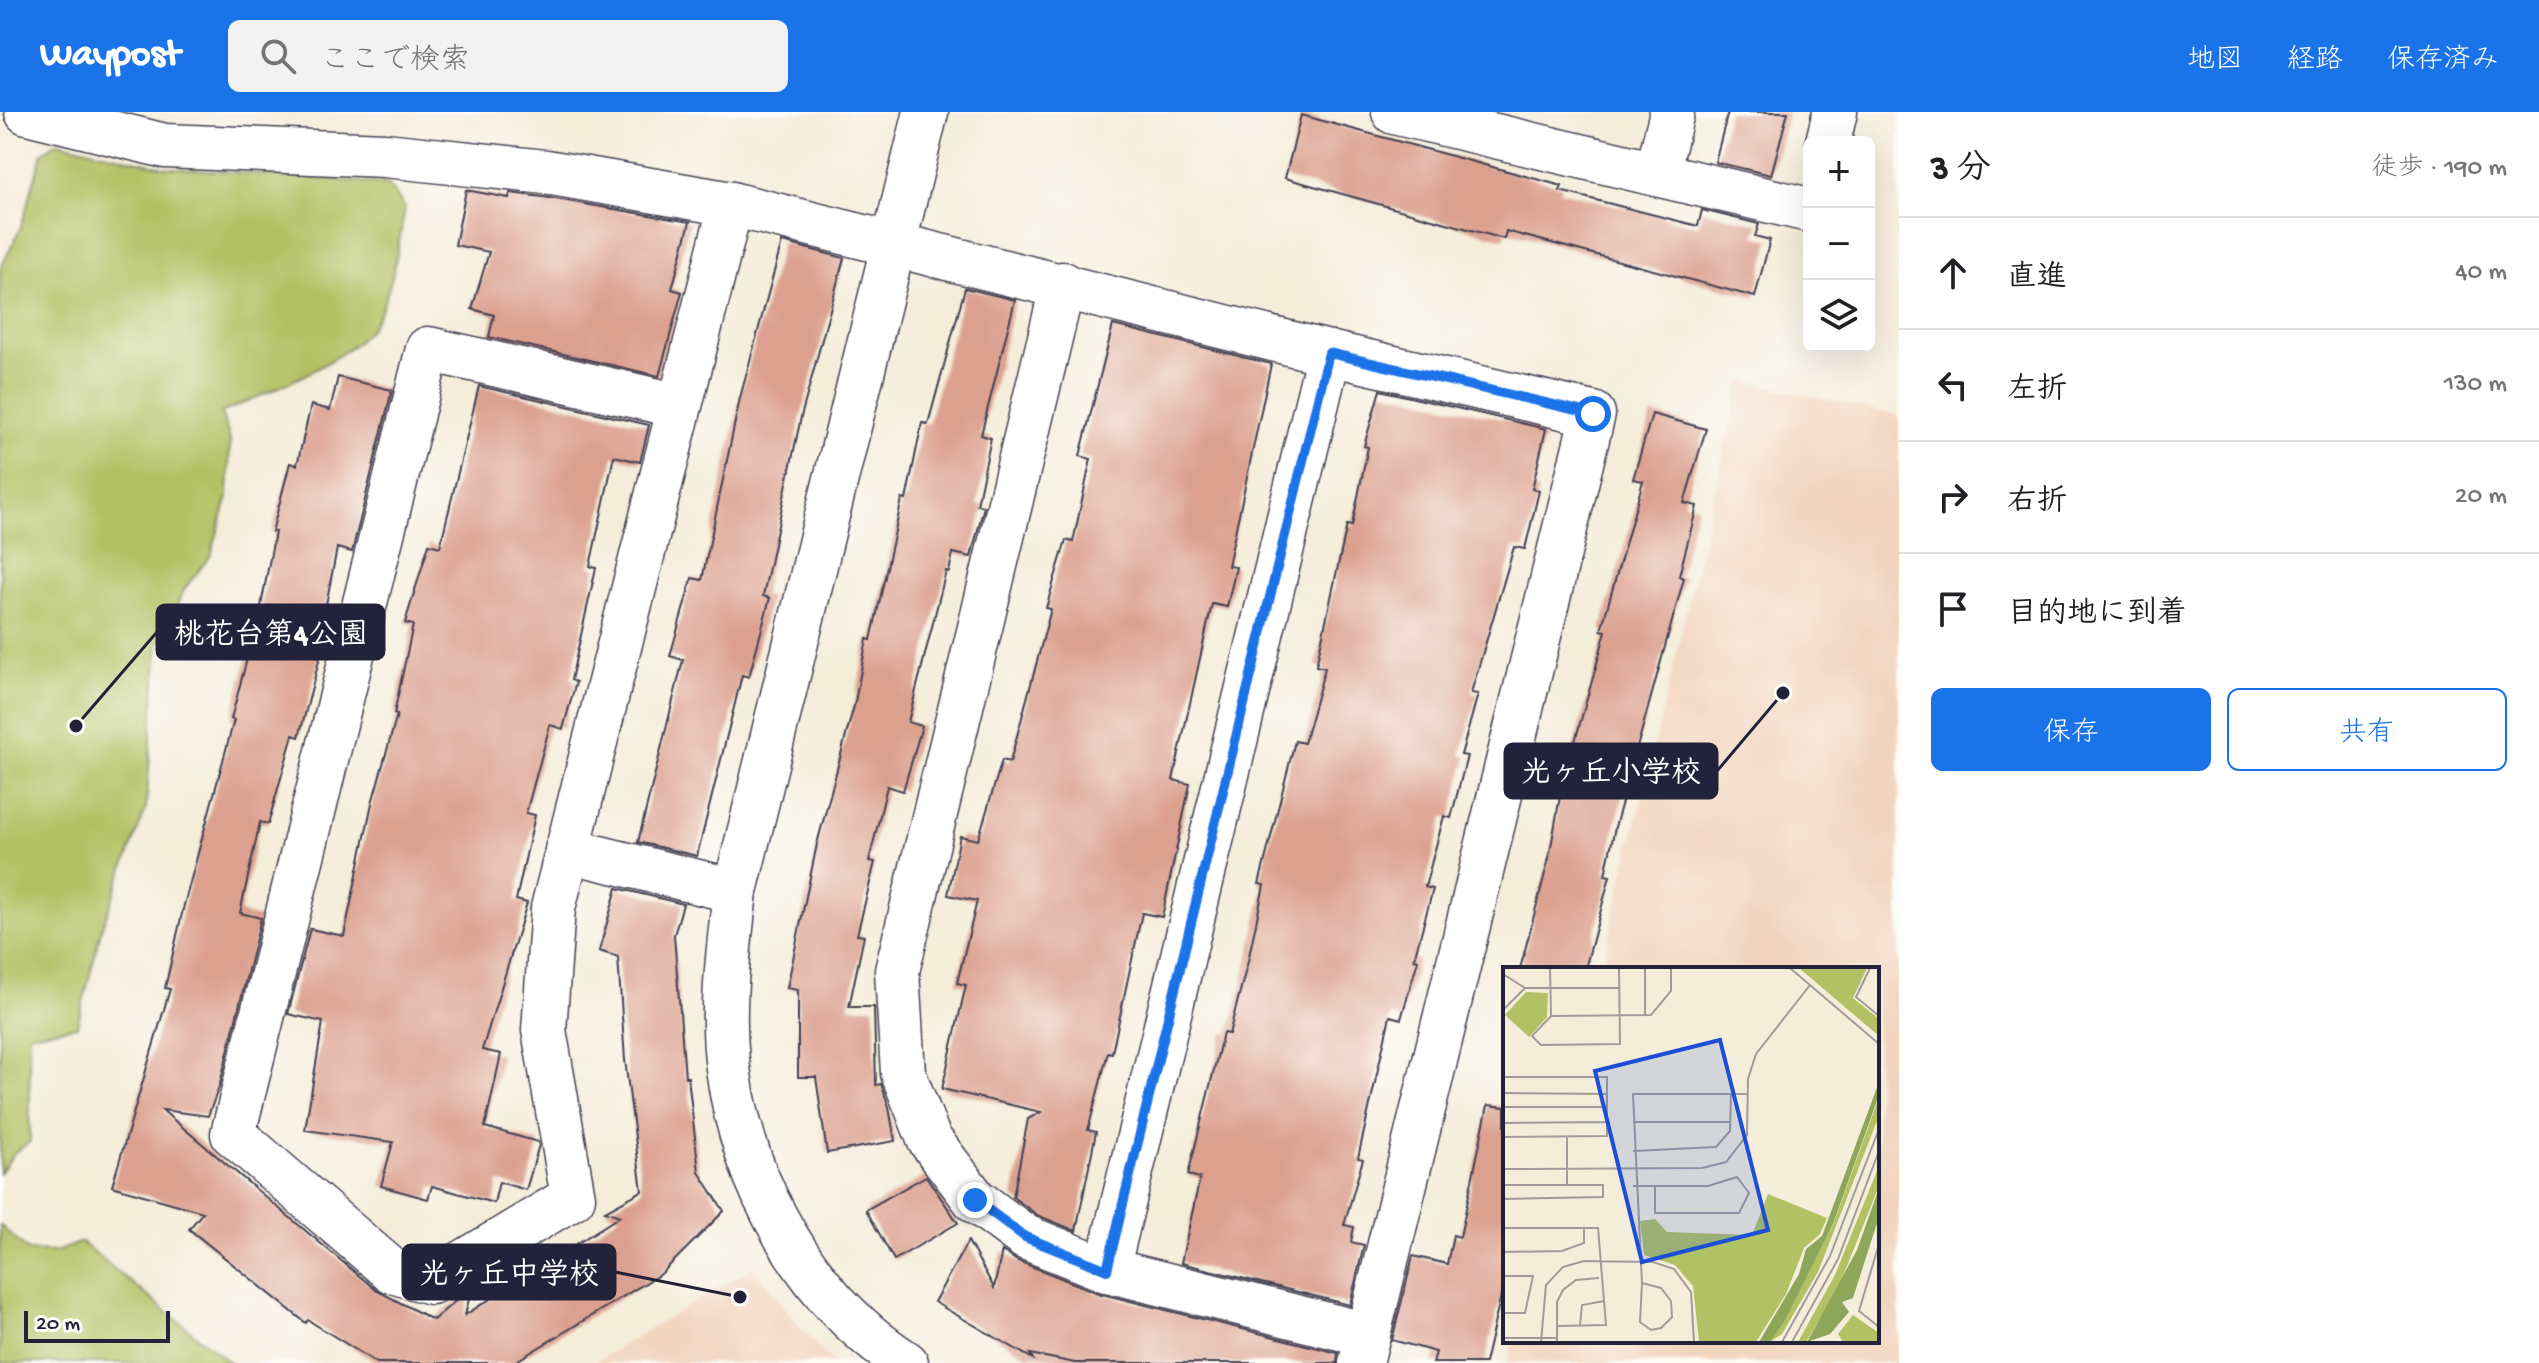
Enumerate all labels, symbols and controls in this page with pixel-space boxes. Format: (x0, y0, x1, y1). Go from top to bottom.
search box (228, 20, 788, 92)
text: Waypost (40, 34, 180, 78)
icon: search (256, 34, 300, 78)
text: ここで検索 (320, 45, 470, 80)
text: 地図 (2187, 45, 2243, 78)
text: 経路 (2287, 45, 2343, 78)
text: 保存済み (2387, 45, 2499, 78)
map controls (1803, 136, 1875, 352)
button: + (1803, 136, 1875, 208)
text: 3 分 (1931, 151, 1991, 191)
text: 徒歩 · 190 m (2372, 154, 2507, 185)
button: − (1803, 208, 1875, 280)
icon: ahead (1931, 251, 1975, 295)
text: 40 m (2455, 258, 2507, 289)
text: 直進 (2007, 262, 2067, 297)
button: layers (1803, 280, 1875, 352)
icon: left (1931, 363, 1975, 407)
text: 130 m (2444, 370, 2507, 401)
text: 左折 (2007, 374, 2067, 409)
route start (1575, 396, 1611, 432)
icon: right (1931, 475, 1975, 519)
text: 20 m (2455, 482, 2507, 513)
text: 右折 (2007, 486, 2067, 521)
icon: arrive (1931, 587, 1975, 631)
text: 目的地に到着 (2007, 598, 2187, 633)
callout: 桃花台第4公園 (157, 605, 384, 659)
text: 桃花台第4公園 (174, 618, 368, 655)
button: 保存 (1931, 688, 2211, 771)
button: 共有 (2227, 688, 2507, 771)
callout: 光ヶ丘小学校 (1505, 744, 1717, 798)
text: 光ヶ丘小学校 (1521, 756, 1701, 793)
inset map (1503, 967, 1879, 1343)
route end (957, 1182, 993, 1218)
callout: 光ヶ丘中学校 (403, 1245, 615, 1299)
text: 光ヶ丘中学校 (419, 1257, 599, 1295)
scale bar (24, 1307, 170, 1343)
text: 20 m (36, 1312, 80, 1338)

